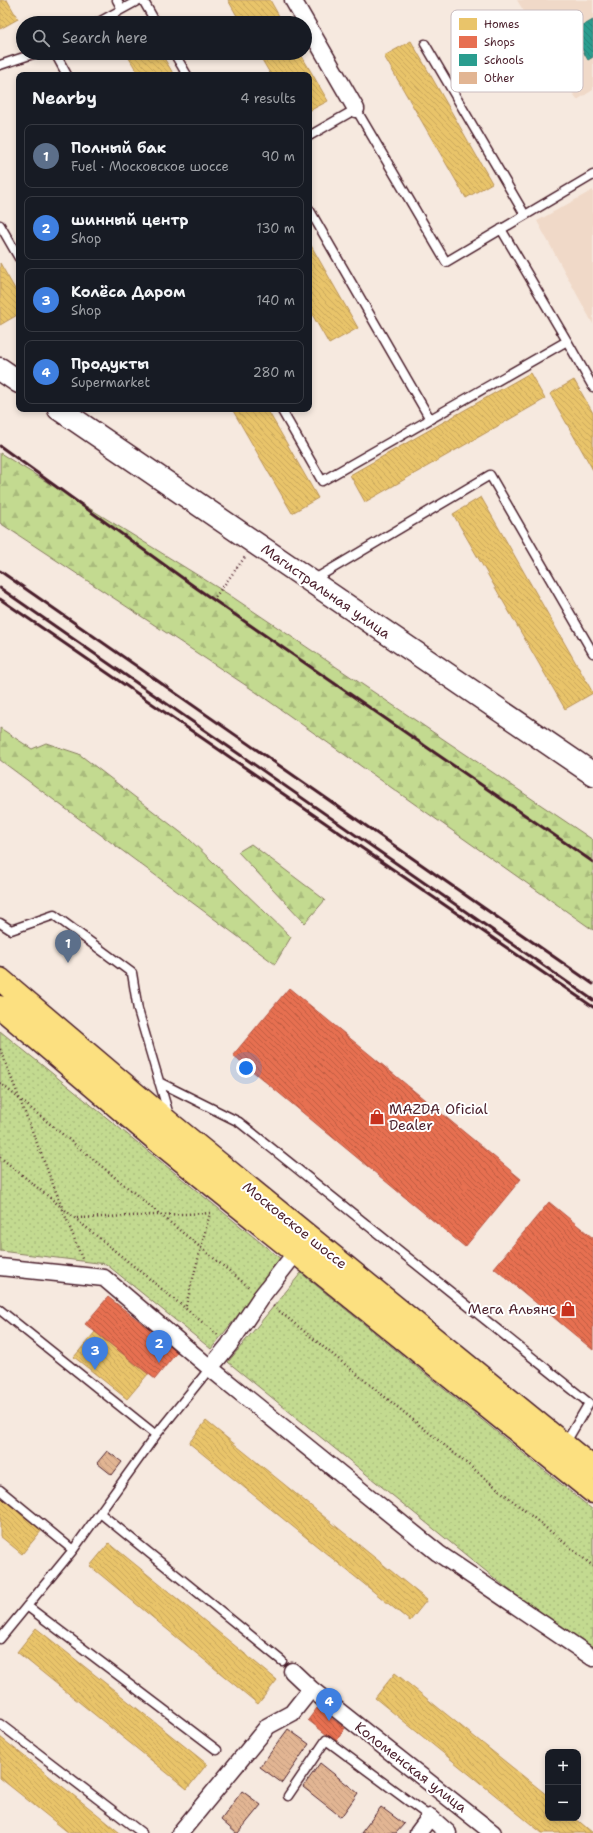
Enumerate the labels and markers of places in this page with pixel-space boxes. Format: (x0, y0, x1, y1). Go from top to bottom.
pin: 1 (55, 930, 81, 963)
place label: MAZDA Oficial Dealer (389, 1100, 489, 1134)
shop icon: MAZDA Oficial Dealer (368, 1108, 386, 1126)
place label: Мега Альянс (468, 1300, 556, 1318)
shop icon: Мега Альянс (559, 1300, 577, 1318)
pin: 2 (146, 1330, 172, 1363)
pin: 3 (82, 1337, 108, 1370)
pin: 4 (316, 1688, 342, 1721)

